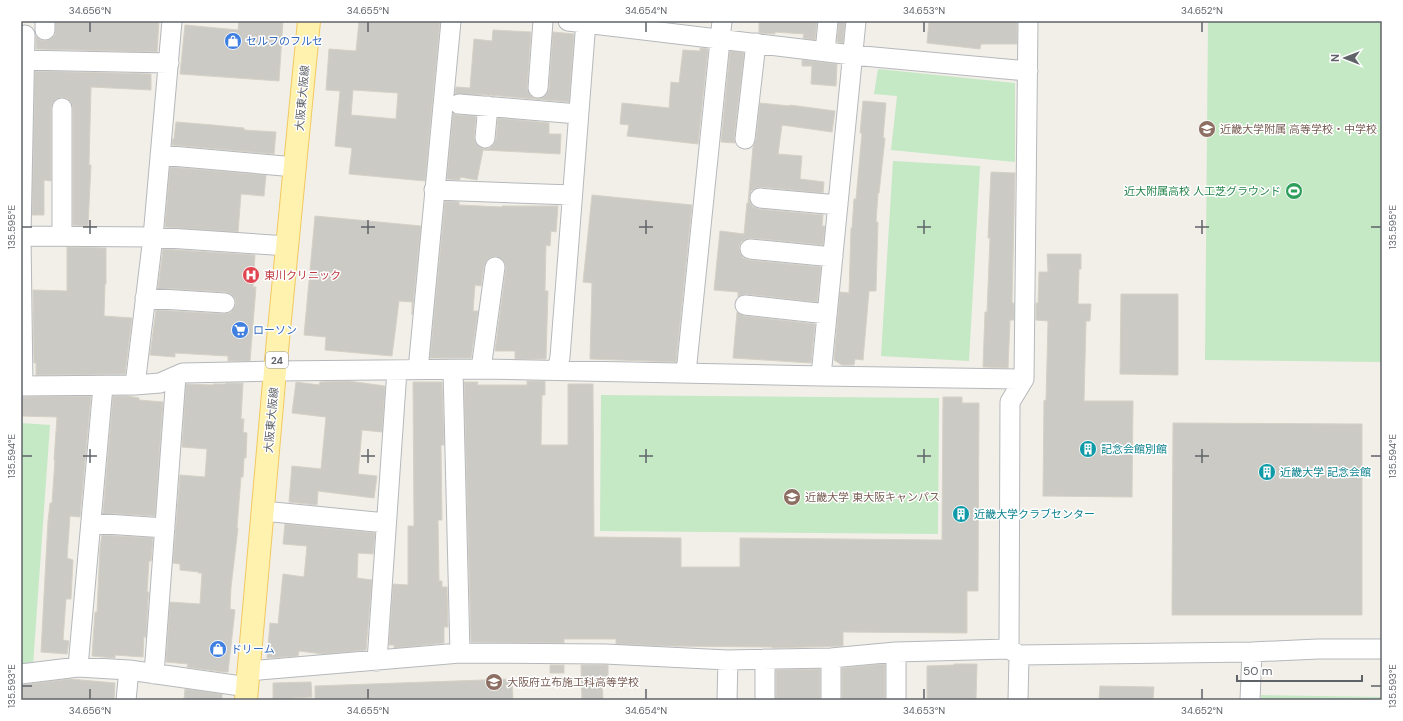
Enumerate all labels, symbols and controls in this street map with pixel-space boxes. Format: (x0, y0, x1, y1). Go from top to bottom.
text: 34.656°N (69, 4, 111, 17)
text: 34.655°N (347, 4, 389, 17)
text: 34.654°N (625, 4, 667, 17)
text: 34.653°N (903, 4, 945, 17)
text: 34.652°N (1181, 4, 1223, 17)
shop icon: セルフのフルセ (223, 31, 243, 51)
place label: セルフのフルセ (246, 34, 323, 48)
north arrow (1325, 38, 1365, 78)
text: N (1328, 54, 1342, 62)
street label: 大阪東大阪線 (292, 65, 312, 131)
school or university icon: 近畿大学附属 高等学校・中学校 (1197, 119, 1217, 139)
place label: 近畿大学附属 高等学校・中学校 (1220, 122, 1377, 136)
sports icon: 近大附属高校 人工芝グラウンド (1284, 181, 1304, 201)
place label: 近大附属高校 人工芝グラウンド (1124, 184, 1281, 198)
text: 135.595°E (5, 204, 18, 249)
text: 135.595°E (1386, 204, 1399, 249)
hospital icon: 東川クリニック (241, 265, 261, 285)
place label: 東川クリニック (264, 268, 341, 282)
supermarket icon: ローソン (230, 320, 250, 340)
place label: ローソン (253, 323, 297, 337)
road number: 24 (266, 352, 288, 368)
street label: 大阪東大阪線 (261, 387, 281, 453)
text: 135.594°E (5, 433, 18, 478)
text: 135.594°E (1386, 433, 1399, 478)
building icon: 記念会館別館 (1078, 439, 1098, 459)
place label: 記念会館別館 (1101, 442, 1167, 456)
building icon: 近畿大学 記念会館 (1257, 462, 1277, 482)
place label: 近畿大学 記念会館 (1280, 465, 1371, 479)
school or university icon: 近畿大学 東大阪キャンパス (782, 487, 802, 507)
place label: 近畿大学 東大阪キャンパス (805, 490, 940, 504)
building icon: 近畿大学クラブセンター (951, 504, 971, 524)
place label: 近畿大学クラブセンター (974, 507, 1095, 521)
shop icon: ドリーム (208, 639, 228, 659)
place label: ドリーム (231, 642, 275, 656)
scale bar (1237, 657, 1362, 683)
text: 50 m (1243, 663, 1272, 679)
text: 135.593°E (5, 664, 18, 708)
text: 135.593°E (1386, 664, 1399, 708)
school or university icon: 大阪府立布施工科高等学校 (484, 672, 504, 692)
place label: 大阪府立布施工科高等学校 (507, 675, 639, 689)
text: 34.656°N (69, 704, 111, 717)
text: 34.655°N (347, 704, 389, 717)
text: 34.654°N (625, 704, 667, 717)
text: 34.653°N (903, 704, 945, 717)
text: 34.652°N (1181, 704, 1223, 717)

